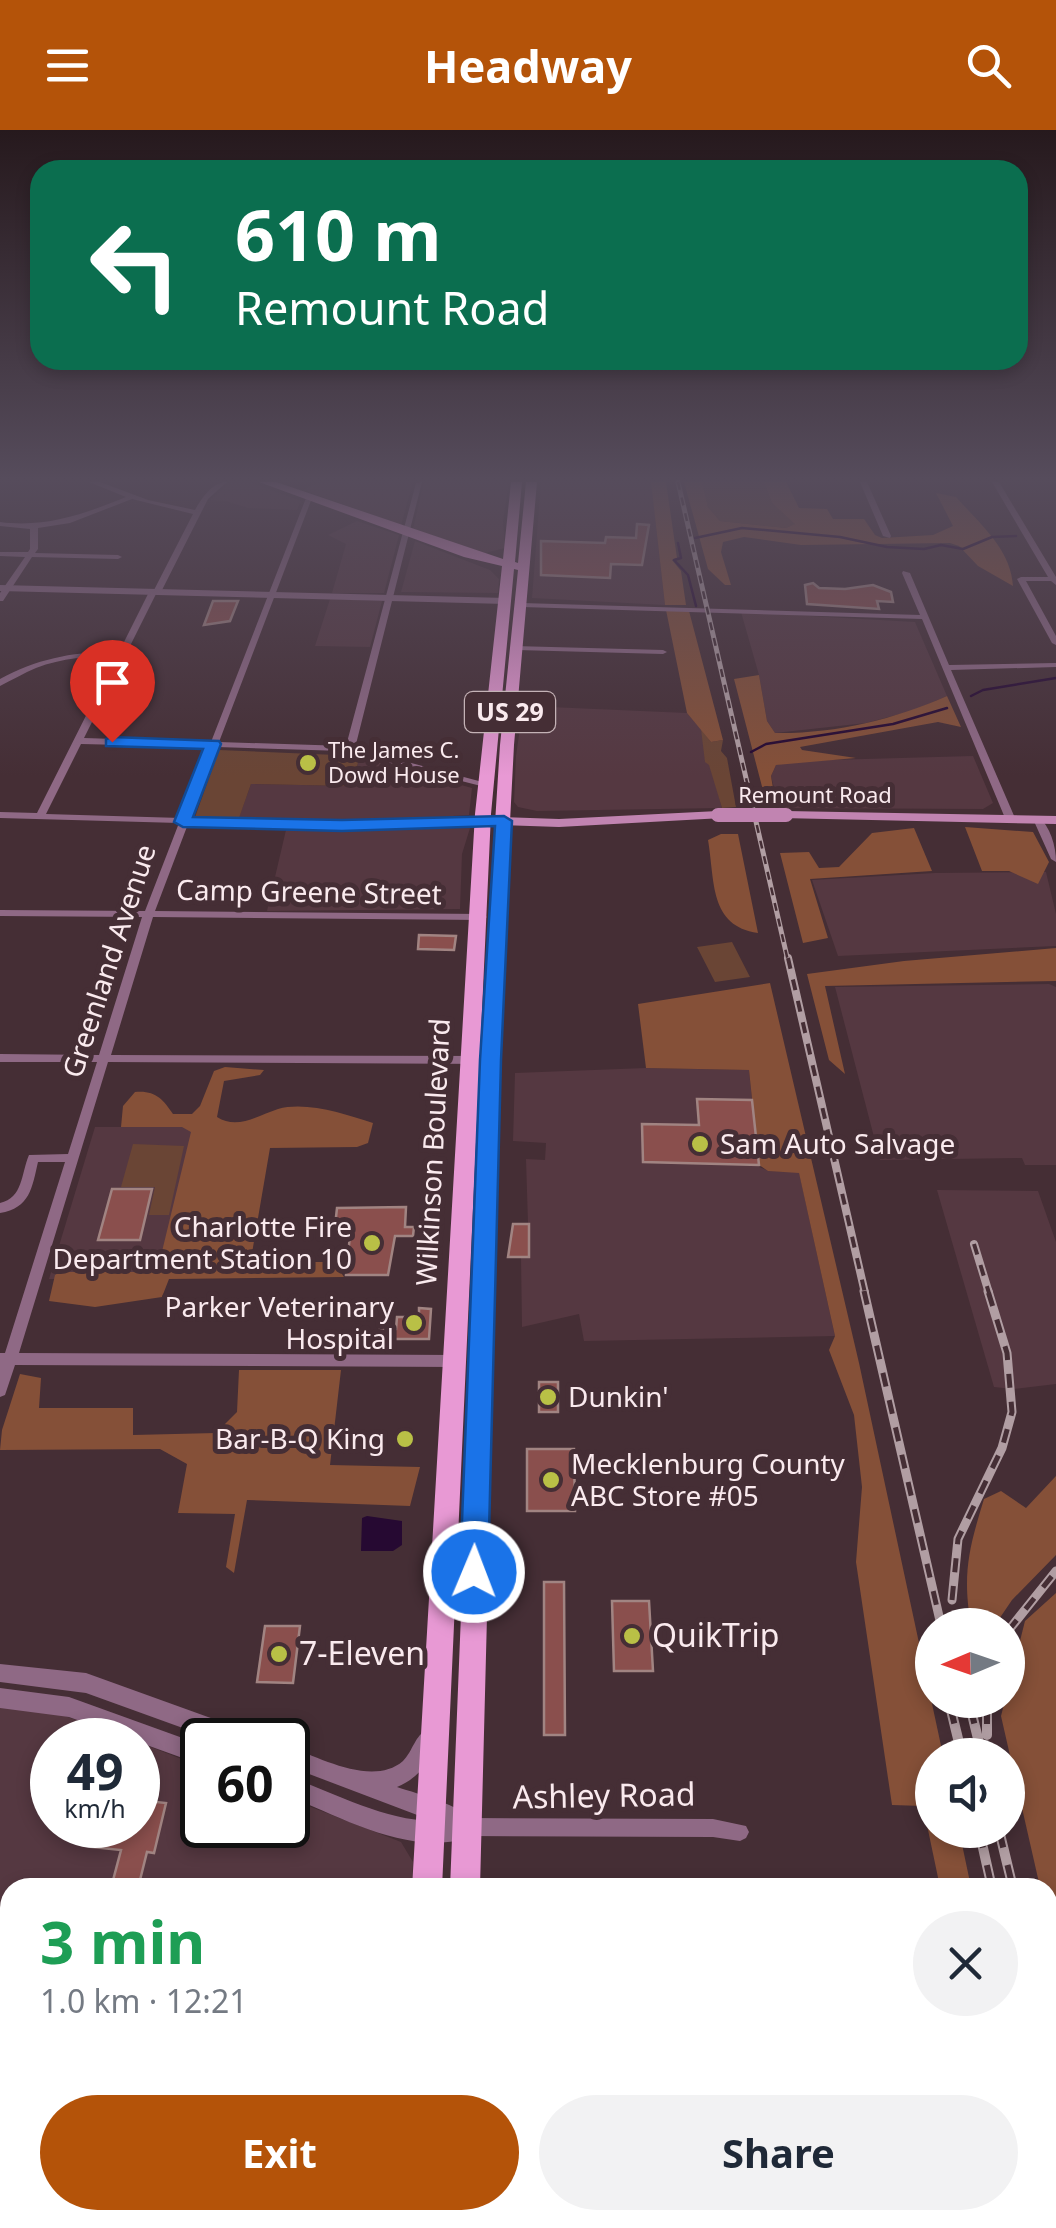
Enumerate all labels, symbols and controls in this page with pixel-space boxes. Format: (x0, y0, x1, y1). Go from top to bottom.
text: Headway (424, 35, 632, 96)
icon: menu (40, 38, 95, 93)
icon: search (961, 38, 1016, 93)
text: 610 m (235, 186, 442, 282)
icon: left (70, 200, 200, 330)
text: Remount Road (235, 277, 549, 338)
pin (70, 640, 155, 743)
icon: arrive (85, 655, 140, 710)
road number: US 29 (465, 692, 555, 732)
place label: The James C. Dowd House (328, 734, 460, 789)
marker: The James C. Dowd House (297, 752, 319, 774)
street label: Remount Road (738, 779, 892, 809)
street label: Greenland Avenue (52, 839, 164, 1082)
street label: Camp Greene Street (176, 870, 442, 912)
street label: Wilkinson Boulevard (406, 1017, 458, 1287)
place label: Sam Auto Salvage (720, 1124, 955, 1162)
marker: Sam Auto Salvage (689, 1133, 711, 1155)
place label: Charlotte Fire Department Station 10 (52, 1207, 352, 1277)
marker: Charlotte Fire Department Station 10 (361, 1232, 383, 1254)
place label: Parker Veterinary Hospital (165, 1287, 395, 1357)
marker: Parker Veterinary Hospital (403, 1312, 425, 1334)
place label: Dunkin' (568, 1377, 669, 1415)
marker: Dunkin' (537, 1386, 559, 1408)
place label: Bar-B-Q King (215, 1419, 385, 1457)
marker: Bar-B-Q King (394, 1428, 416, 1450)
place label: Mecklenburg County ABC Store #05 (571, 1444, 846, 1514)
marker: Mecklenburg County ABC Store #05 (540, 1469, 562, 1491)
position arrow (422, 1520, 526, 1624)
north arrow (915, 1608, 1025, 1718)
map controls (915, 1608, 1025, 1848)
place label: QuikTrip (652, 1613, 779, 1656)
marker: QuikTrip (621, 1625, 643, 1647)
place label: 7-Eleven (299, 1631, 425, 1674)
marker: 7-Eleven (268, 1643, 290, 1665)
speed limit sign: 60 (180, 1718, 310, 1848)
text: 49 (66, 1737, 124, 1805)
button: sound (915, 1738, 1025, 1848)
street label: Ashley Road (512, 1771, 696, 1818)
text: km/h (64, 1791, 126, 1825)
text: 3 min (40, 1900, 205, 1982)
button: close (913, 1911, 1018, 2016)
text: 1.0 km · 12:21 (40, 1979, 248, 2022)
button: Exit (40, 2095, 519, 2210)
button: Share (539, 2095, 1018, 2210)

